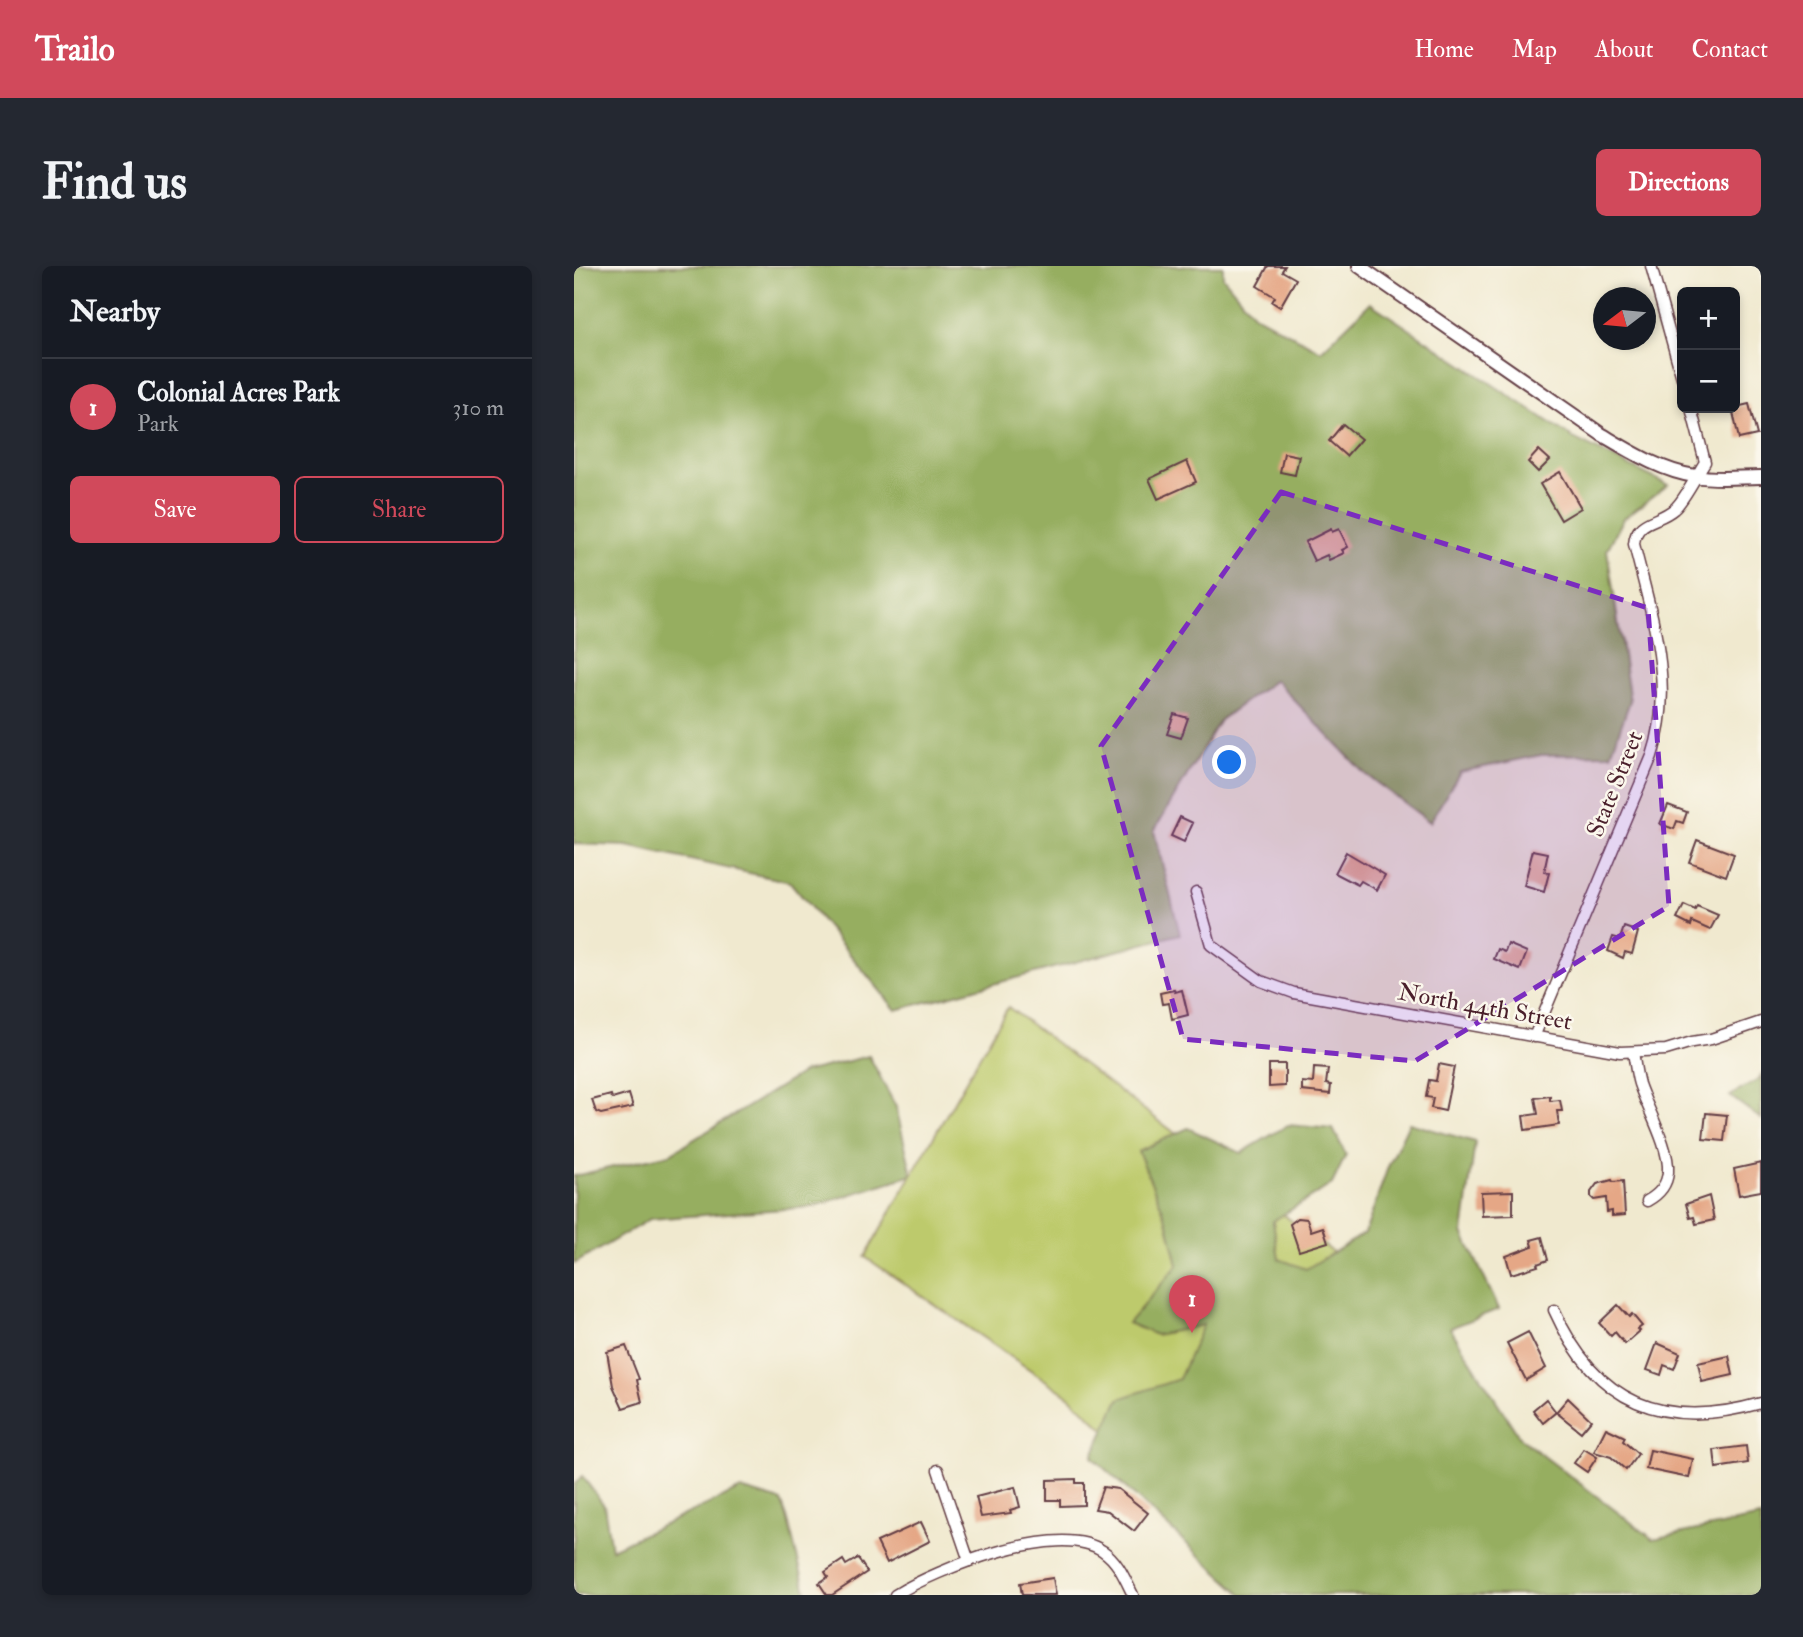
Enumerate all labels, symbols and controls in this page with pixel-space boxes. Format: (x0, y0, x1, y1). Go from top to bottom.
text: Trailo (35, 29, 115, 70)
text: Home (1414, 34, 1474, 65)
text: Map (1512, 34, 1557, 65)
text: About (1595, 34, 1654, 65)
text: Contact (1692, 34, 1768, 65)
button: Directions (1596, 149, 1761, 216)
text: Find us (42, 152, 187, 213)
north arrow (1593, 287, 1656, 350)
map controls (1677, 287, 1740, 413)
button: + (1677, 287, 1740, 350)
text: Nearby (70, 293, 160, 330)
button: − (1677, 350, 1740, 413)
text: Colonial Acres Park (137, 377, 340, 409)
text: 1 (89, 393, 97, 422)
text: 310 m (453, 393, 504, 422)
text: Park (137, 409, 179, 438)
button: Save (70, 476, 280, 543)
button: Share (294, 476, 504, 543)
street label: State Street (1580, 726, 1650, 842)
your location (1212, 745, 1246, 779)
street label: North 44th Street (1396, 976, 1575, 1038)
pin: 1 (1169, 1275, 1215, 1333)

